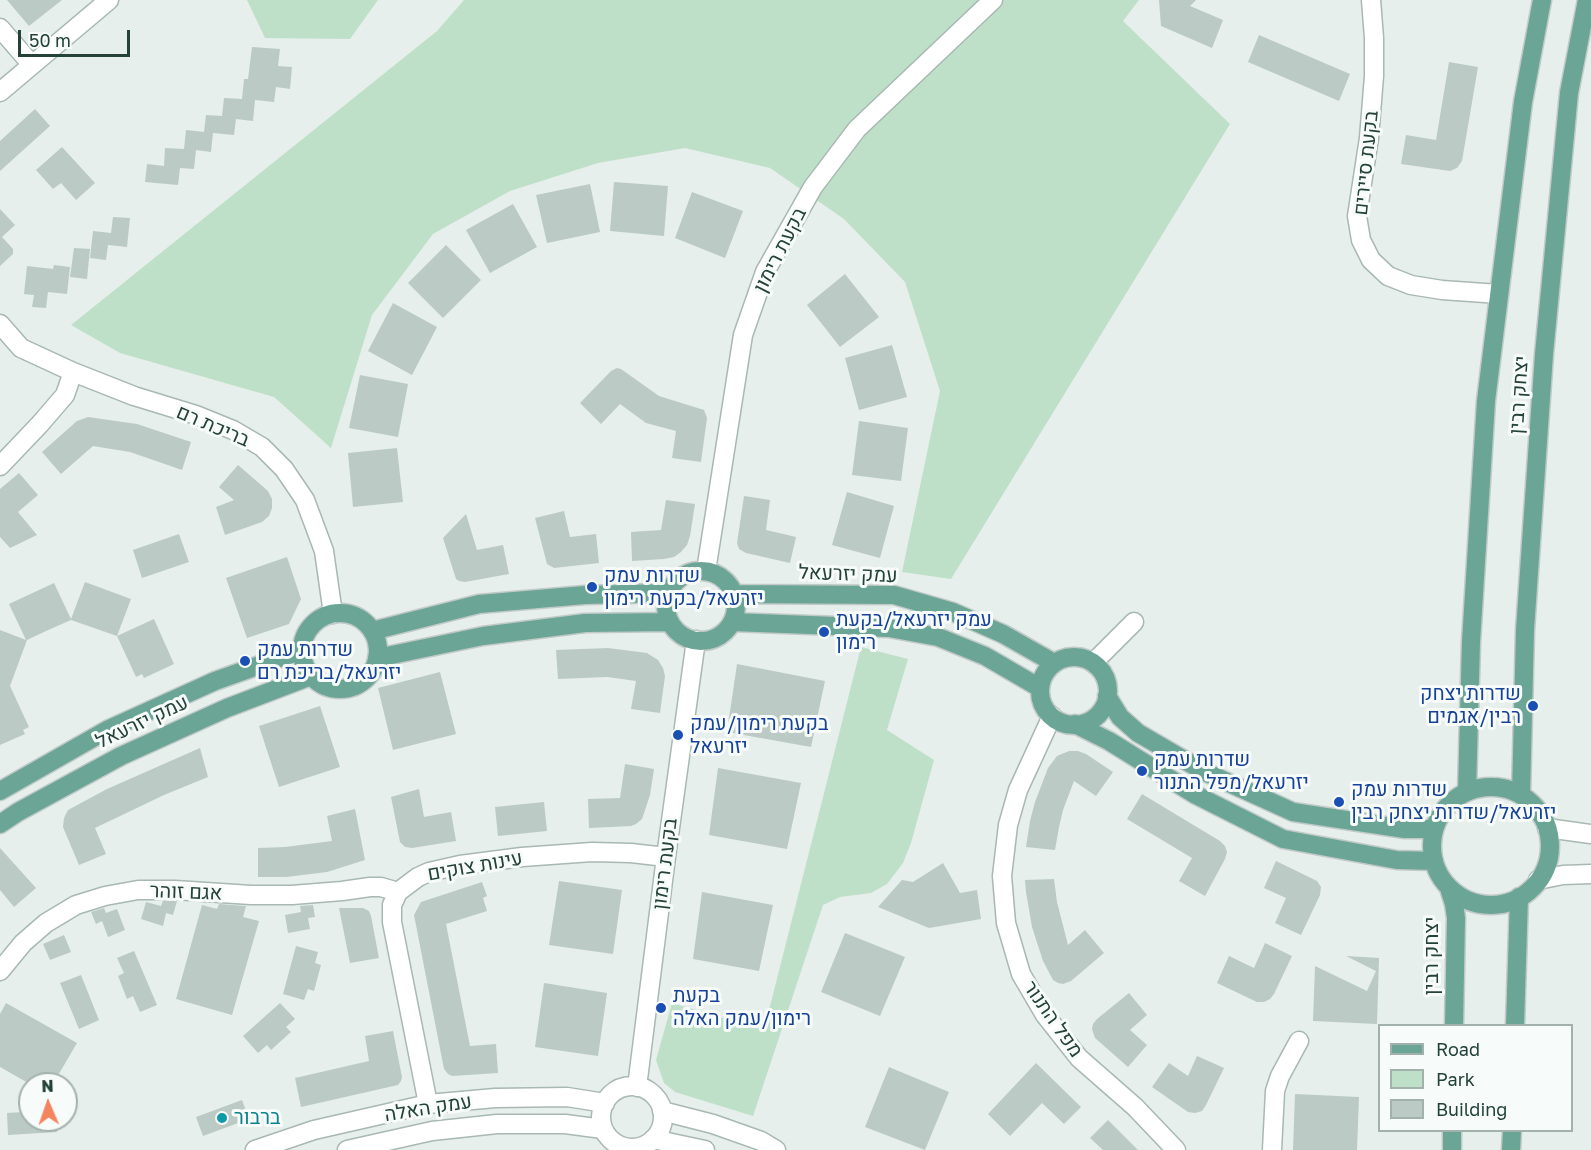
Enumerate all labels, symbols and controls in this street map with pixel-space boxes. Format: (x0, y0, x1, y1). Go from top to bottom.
scale bar (21, 18, 134, 56)
text: 50 m (29, 29, 71, 51)
street label: בקעת סיירים (1349, 109, 1383, 217)
street label: בקעת רימון (748, 203, 812, 297)
street label: יצחק רבין (1504, 355, 1534, 435)
street label: בריכת רם (173, 400, 253, 452)
street label: עמק יזרעאל (798, 560, 898, 588)
place label: שדרות עמק יזרעאל/בקעת רימון (604, 564, 763, 611)
marker: שדרות עמק יזרעאל/בקעת רימון (585, 580, 599, 594)
place label: עמק יזרעאל/בקעת רימון (836, 608, 992, 655)
marker: עמק יזרעאל/בקעת רימון (817, 625, 831, 639)
place label: שדרות עמק יזרעאל/בריכת רם (257, 638, 401, 685)
marker: שדרות עמק יזרעאל/בריכת רם (238, 654, 252, 668)
place label: שדרות יצחק רבין/אגמים (1420, 682, 1521, 729)
street label: עמק יזרעאל (92, 690, 192, 754)
marker: שדרות יצחק רבין/אגמים (1526, 699, 1540, 713)
place label: בקעת רימון/עמק יזרעאל (690, 712, 829, 759)
marker: בקעת רימון/עמק יזרעאל (671, 728, 685, 742)
place label: שדרות עמק יזרעאל/מפל התנור (1154, 748, 1309, 795)
marker: שדרות עמק יזרעאל/מפל התנור (1135, 764, 1149, 778)
place label: שדרות עמק יזרעאל/שדרות יצחק רבין (1351, 778, 1556, 825)
marker: שדרות עמק יזרעאל/שדרות יצחק רבין (1332, 795, 1346, 809)
street label: בקעת רימון (647, 817, 683, 911)
street label: עינות צוקים (426, 846, 524, 886)
street label: אגם זוהר (149, 879, 223, 905)
street label: יצחק רבין (1420, 917, 1444, 995)
street label: מפל התנור (1018, 976, 1088, 1062)
place label: בקעת רימון/עמק האלה (673, 984, 811, 1031)
marker: בקעת רימון/עמק האלה (654, 1001, 668, 1015)
legend (1378, 1024, 1573, 1132)
text: Road (1436, 1038, 1480, 1060)
text: Park (1436, 1068, 1475, 1090)
north arrow (18, 1072, 78, 1132)
text: N (41, 1076, 54, 1096)
street label: עמק האלה (383, 1089, 473, 1127)
text: Building (1436, 1098, 1507, 1120)
place label: ברבור (234, 1106, 281, 1130)
marker: ברבור (215, 1111, 229, 1125)

